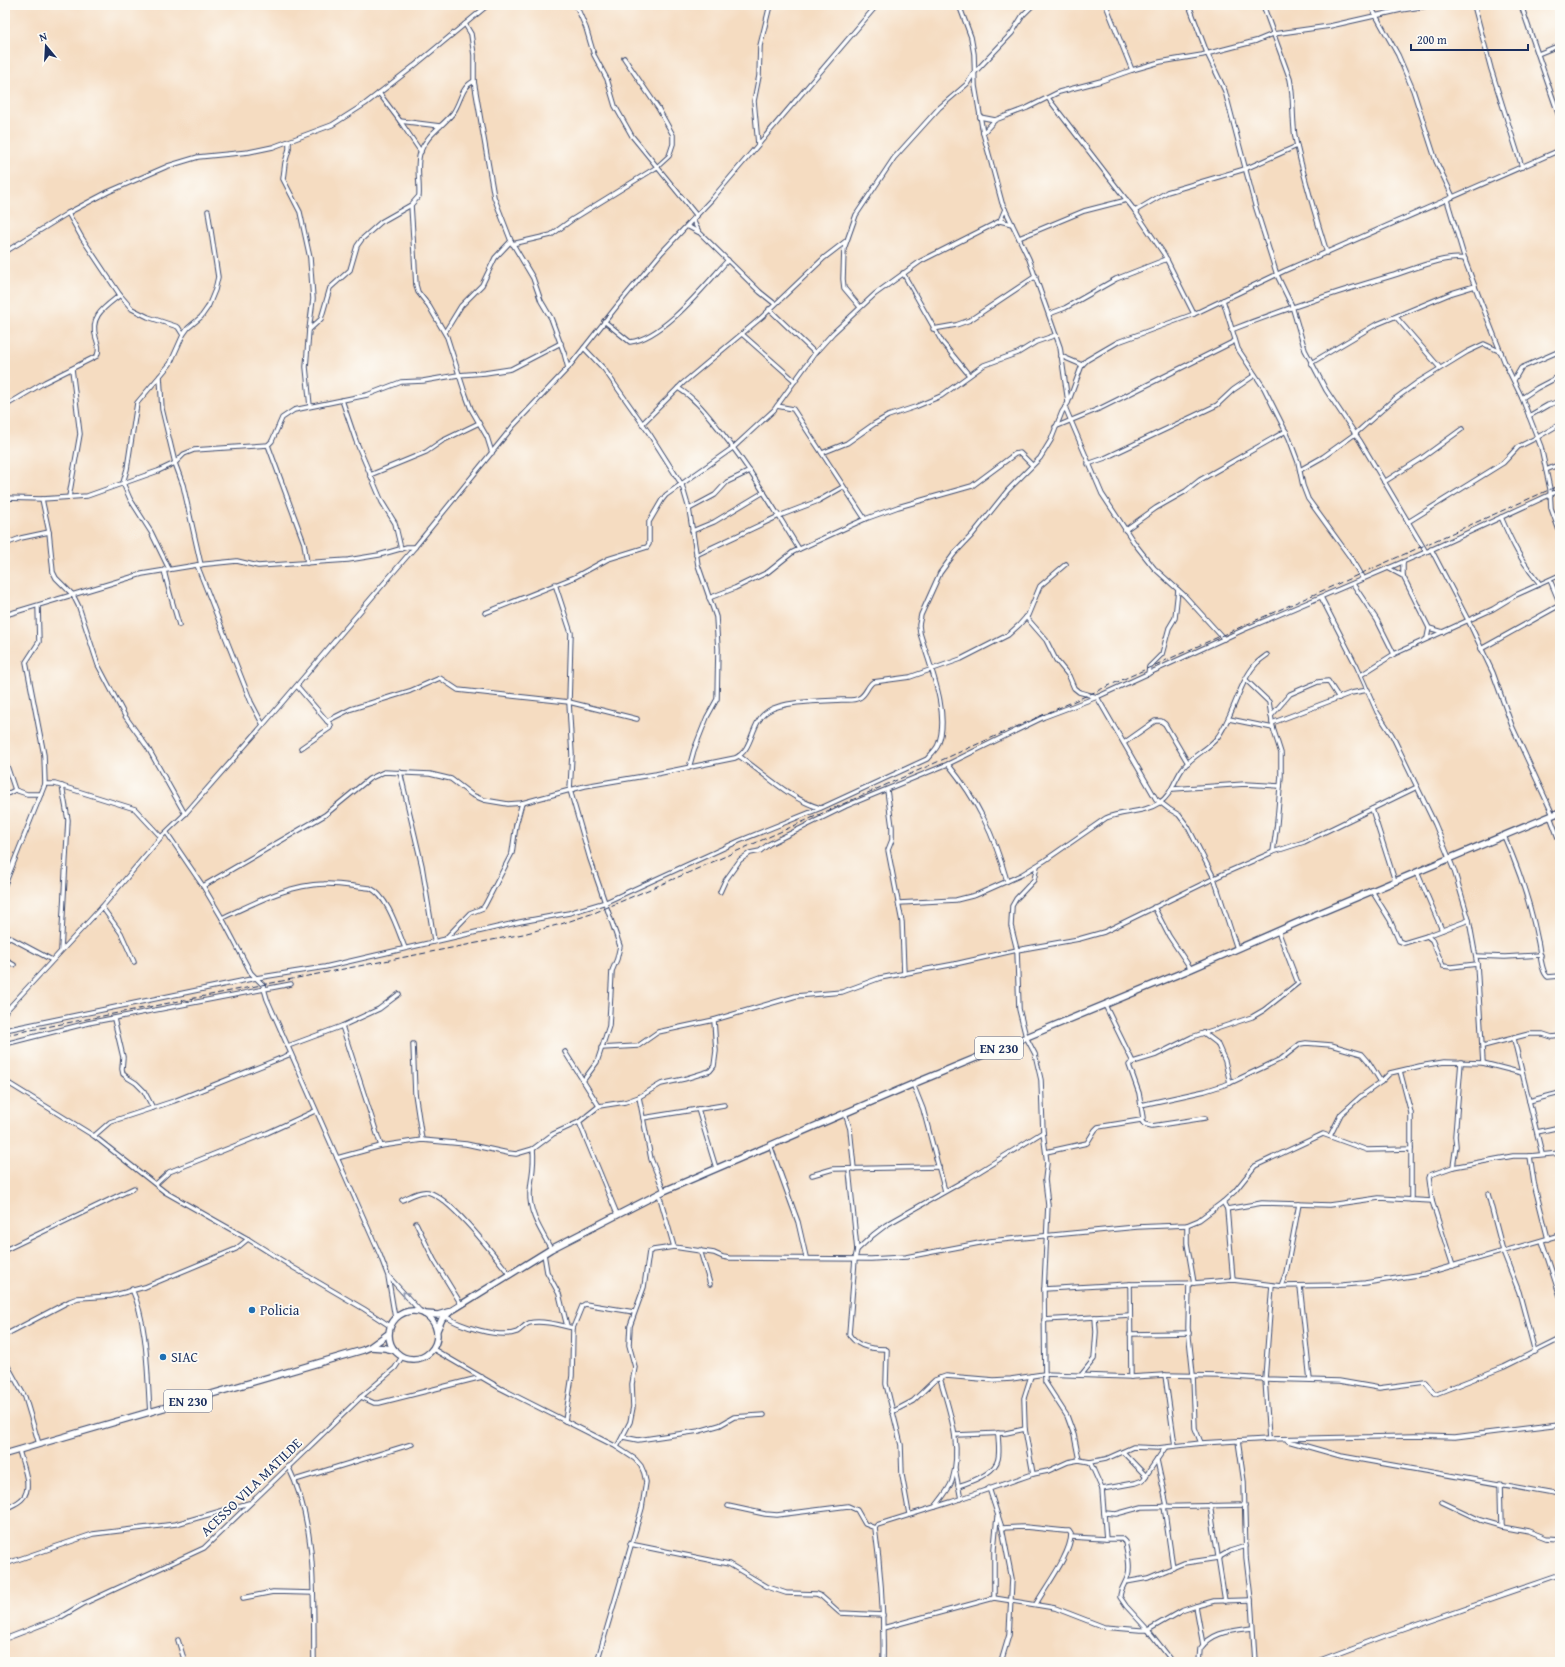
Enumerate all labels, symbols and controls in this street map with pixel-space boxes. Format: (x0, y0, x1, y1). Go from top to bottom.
north arrow (26, 26, 66, 66)
scale bar (1411, 26, 1528, 52)
text: N (37, 28, 49, 45)
text: 200 m (1417, 31, 1447, 48)
road number: EN 230 (975, 1037, 1023, 1059)
one-way arrow (402, 1291, 409, 1299)
place label: Policia (260, 1300, 300, 1320)
marker: Policia (247, 1305, 257, 1315)
place label: SIAC (171, 1347, 198, 1367)
marker: SIAC (158, 1352, 168, 1362)
road number: EN 230 (164, 1390, 212, 1412)
street label: ACESSO VILA MATILDE (196, 1433, 306, 1541)

